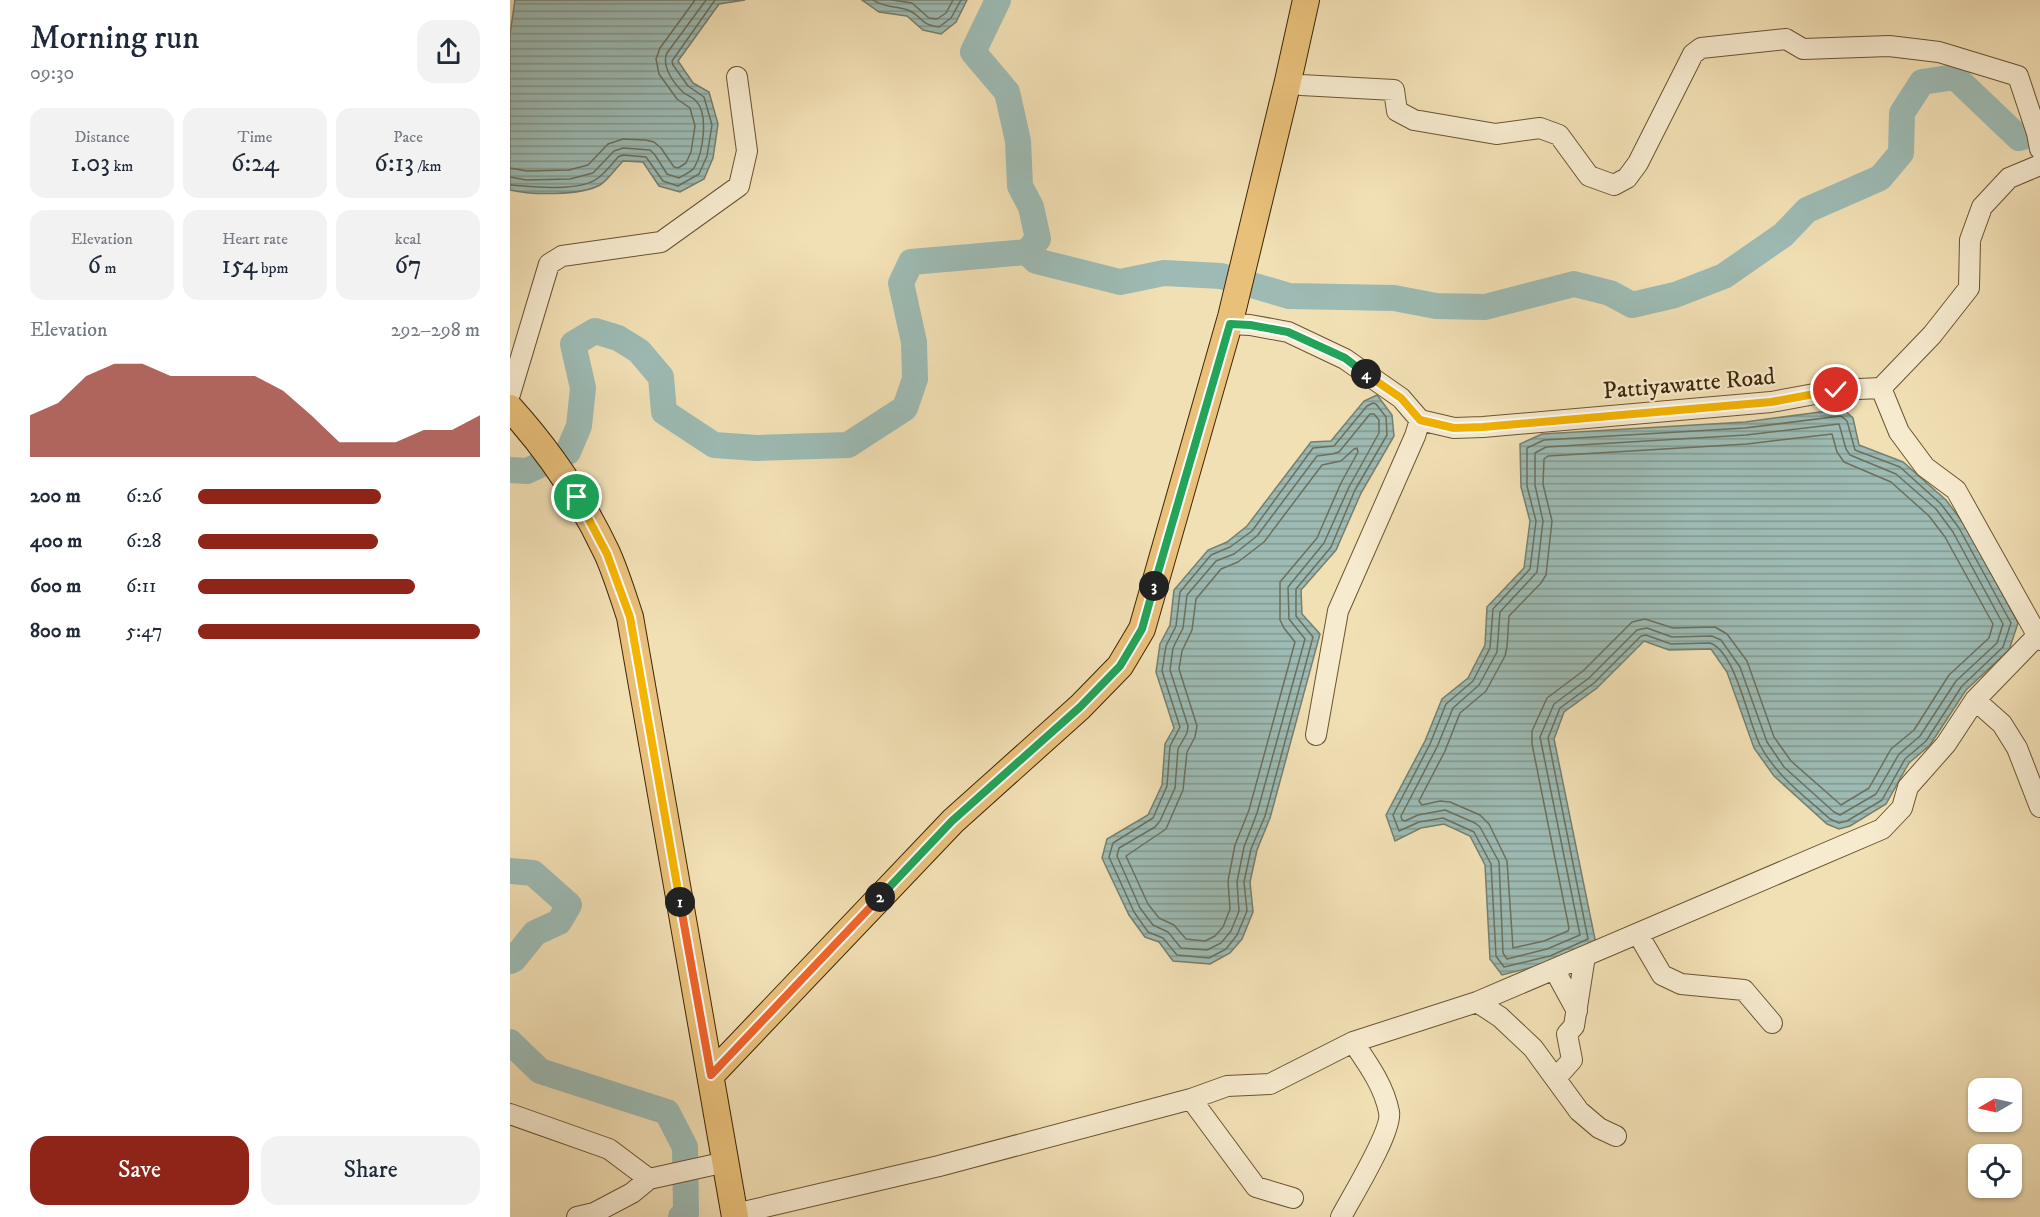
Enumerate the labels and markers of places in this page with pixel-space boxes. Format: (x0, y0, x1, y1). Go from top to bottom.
pin: 4 (1351, 359, 1381, 389)
pin (1810, 364, 1861, 415)
pin (551, 471, 602, 522)
pin: 3 (1139, 571, 1169, 601)
pin: 2 (865, 882, 895, 912)
pin: 1 (665, 887, 695, 917)

